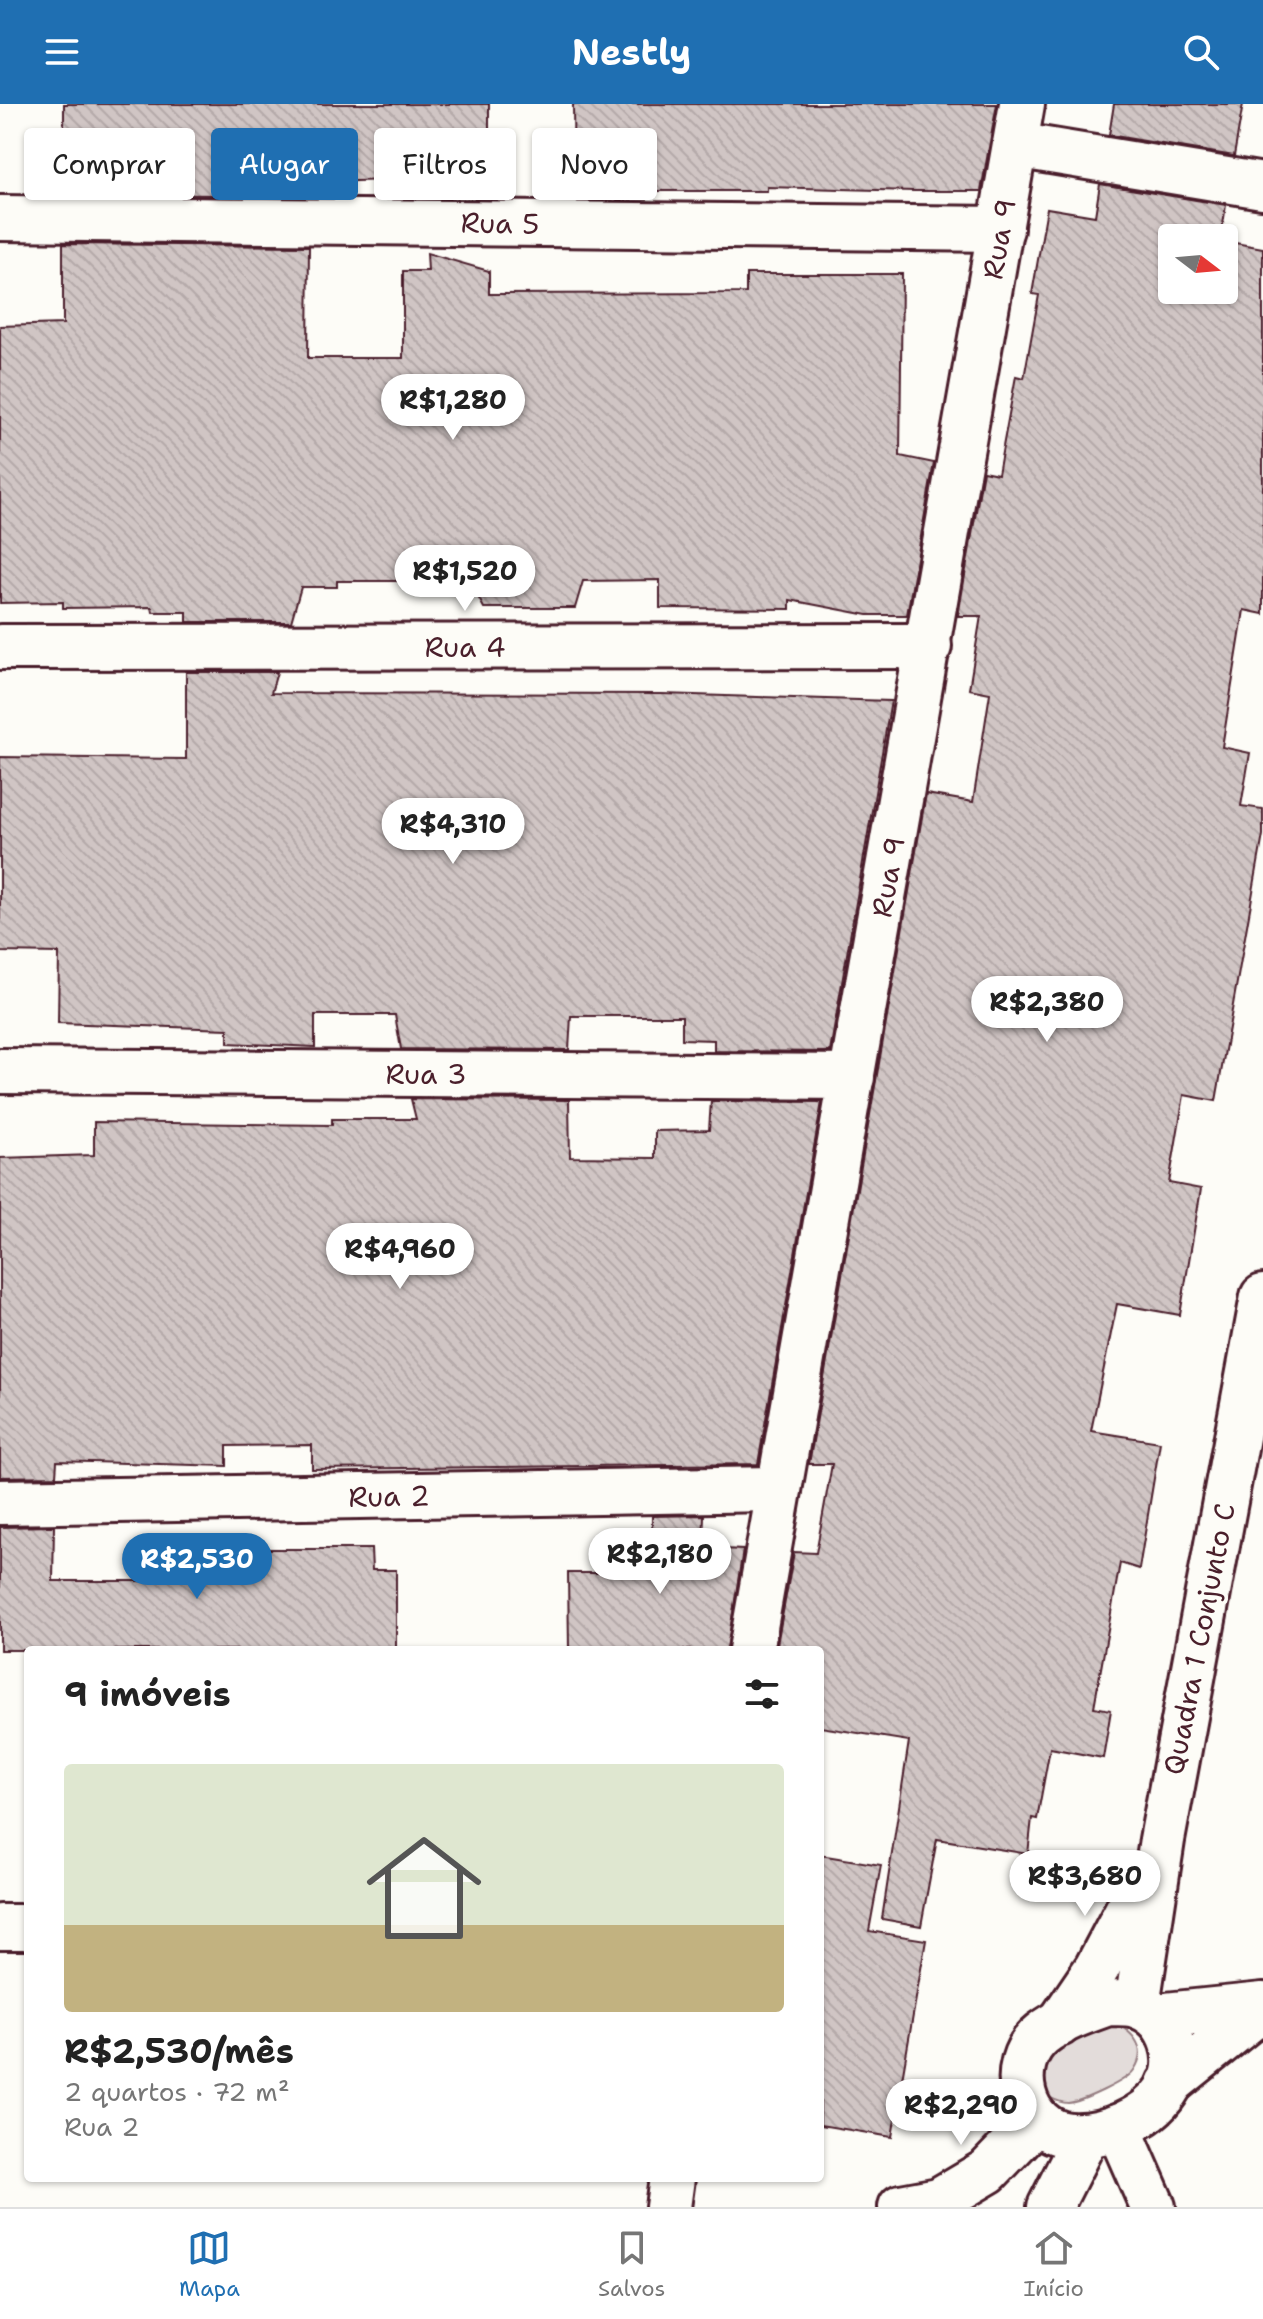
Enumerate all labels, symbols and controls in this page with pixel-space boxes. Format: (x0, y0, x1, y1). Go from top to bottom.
text: Nestly (572, 28, 691, 77)
icon: menu (40, 30, 84, 74)
icon: search (1179, 30, 1223, 74)
chip: Comprar (24, 128, 195, 200)
chip: Alugar (211, 128, 358, 200)
chip: Filtros (374, 128, 516, 200)
chip: Novo (532, 128, 657, 200)
street label: Rua 9 (973, 196, 1025, 282)
street label: Rua 5 (460, 203, 540, 243)
north arrow (1158, 224, 1238, 304)
map controls (1158, 224, 1238, 304)
pin: R$1,280 (379, 374, 527, 442)
text: R$1,280 (399, 382, 507, 417)
pin: R$1,520 (391, 545, 539, 613)
text: R$1,520 (412, 553, 518, 588)
street label: Rua 4 (424, 628, 506, 666)
pin: R$4,310 (379, 798, 527, 866)
text: R$4,310 (400, 806, 506, 841)
street label: Rua 9 (862, 834, 914, 920)
pin: R$2,380 (973, 976, 1121, 1044)
text: R$2,380 (989, 984, 1105, 1019)
street label: Rua 3 (385, 1055, 467, 1093)
pin: R$4,960 (326, 1223, 474, 1291)
text: R$4,960 (344, 1231, 456, 1266)
street label: Rua 2 (348, 1476, 430, 1516)
street label: Quadra 1 Conjunto C (1154, 1500, 1244, 1778)
pin: R$2,180 (586, 1528, 734, 1596)
pin: R$2,530 (123, 1533, 271, 1601)
text: R$2,180 (606, 1536, 714, 1571)
text: R$2,530 (140, 1541, 254, 1576)
text: 9 imóveis (64, 1671, 231, 1717)
icon: filters (740, 1672, 784, 1716)
icon: home (352, 1816, 496, 1960)
pin: R$3,680 (1011, 1850, 1159, 1918)
text: R$3,680 (1027, 1858, 1143, 1893)
text: R$2,530/mês (64, 2028, 294, 2074)
text: 2 quartos · 72 m² (64, 2074, 290, 2109)
pin: R$2,290 (887, 2079, 1035, 2147)
text: R$2,290 (904, 2087, 1018, 2122)
text: Rua 2 (64, 2109, 139, 2144)
tab: Mapa (179, 2226, 240, 2303)
tab: Salvos (598, 2226, 665, 2303)
tab: Início (1024, 2226, 1084, 2303)

